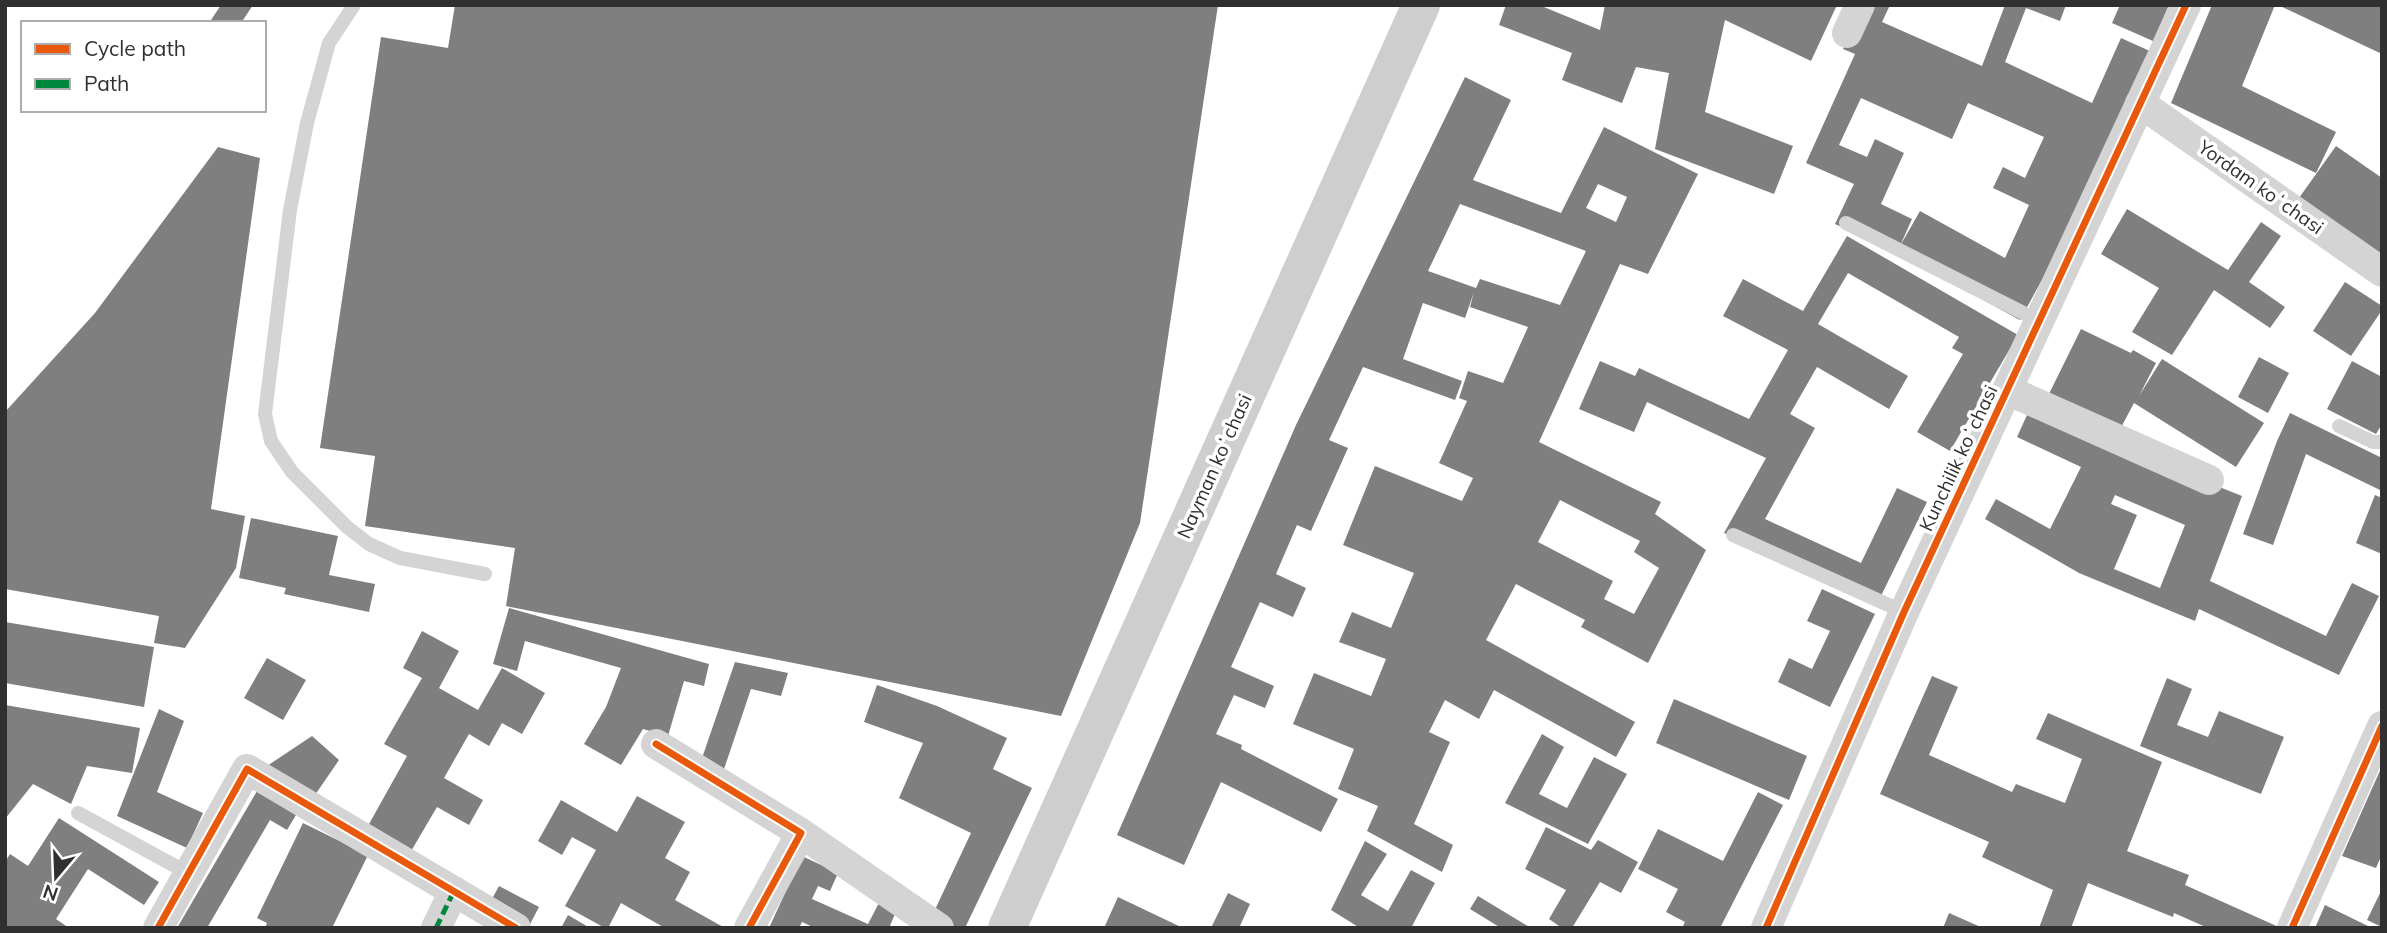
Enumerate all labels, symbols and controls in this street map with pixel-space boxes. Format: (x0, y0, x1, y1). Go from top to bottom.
legend (21, 21, 266, 112)
text: Cycle path (84, 35, 186, 61)
text: Path (84, 70, 129, 96)
street label: Yordam koʻchasi (2193, 134, 2328, 239)
street label: Kunchilik koʻchasi (1914, 381, 2002, 535)
street label: Nayman koʻchasi (1171, 390, 1257, 542)
north arrow (21, 842, 91, 912)
text: N (40, 879, 61, 907)

